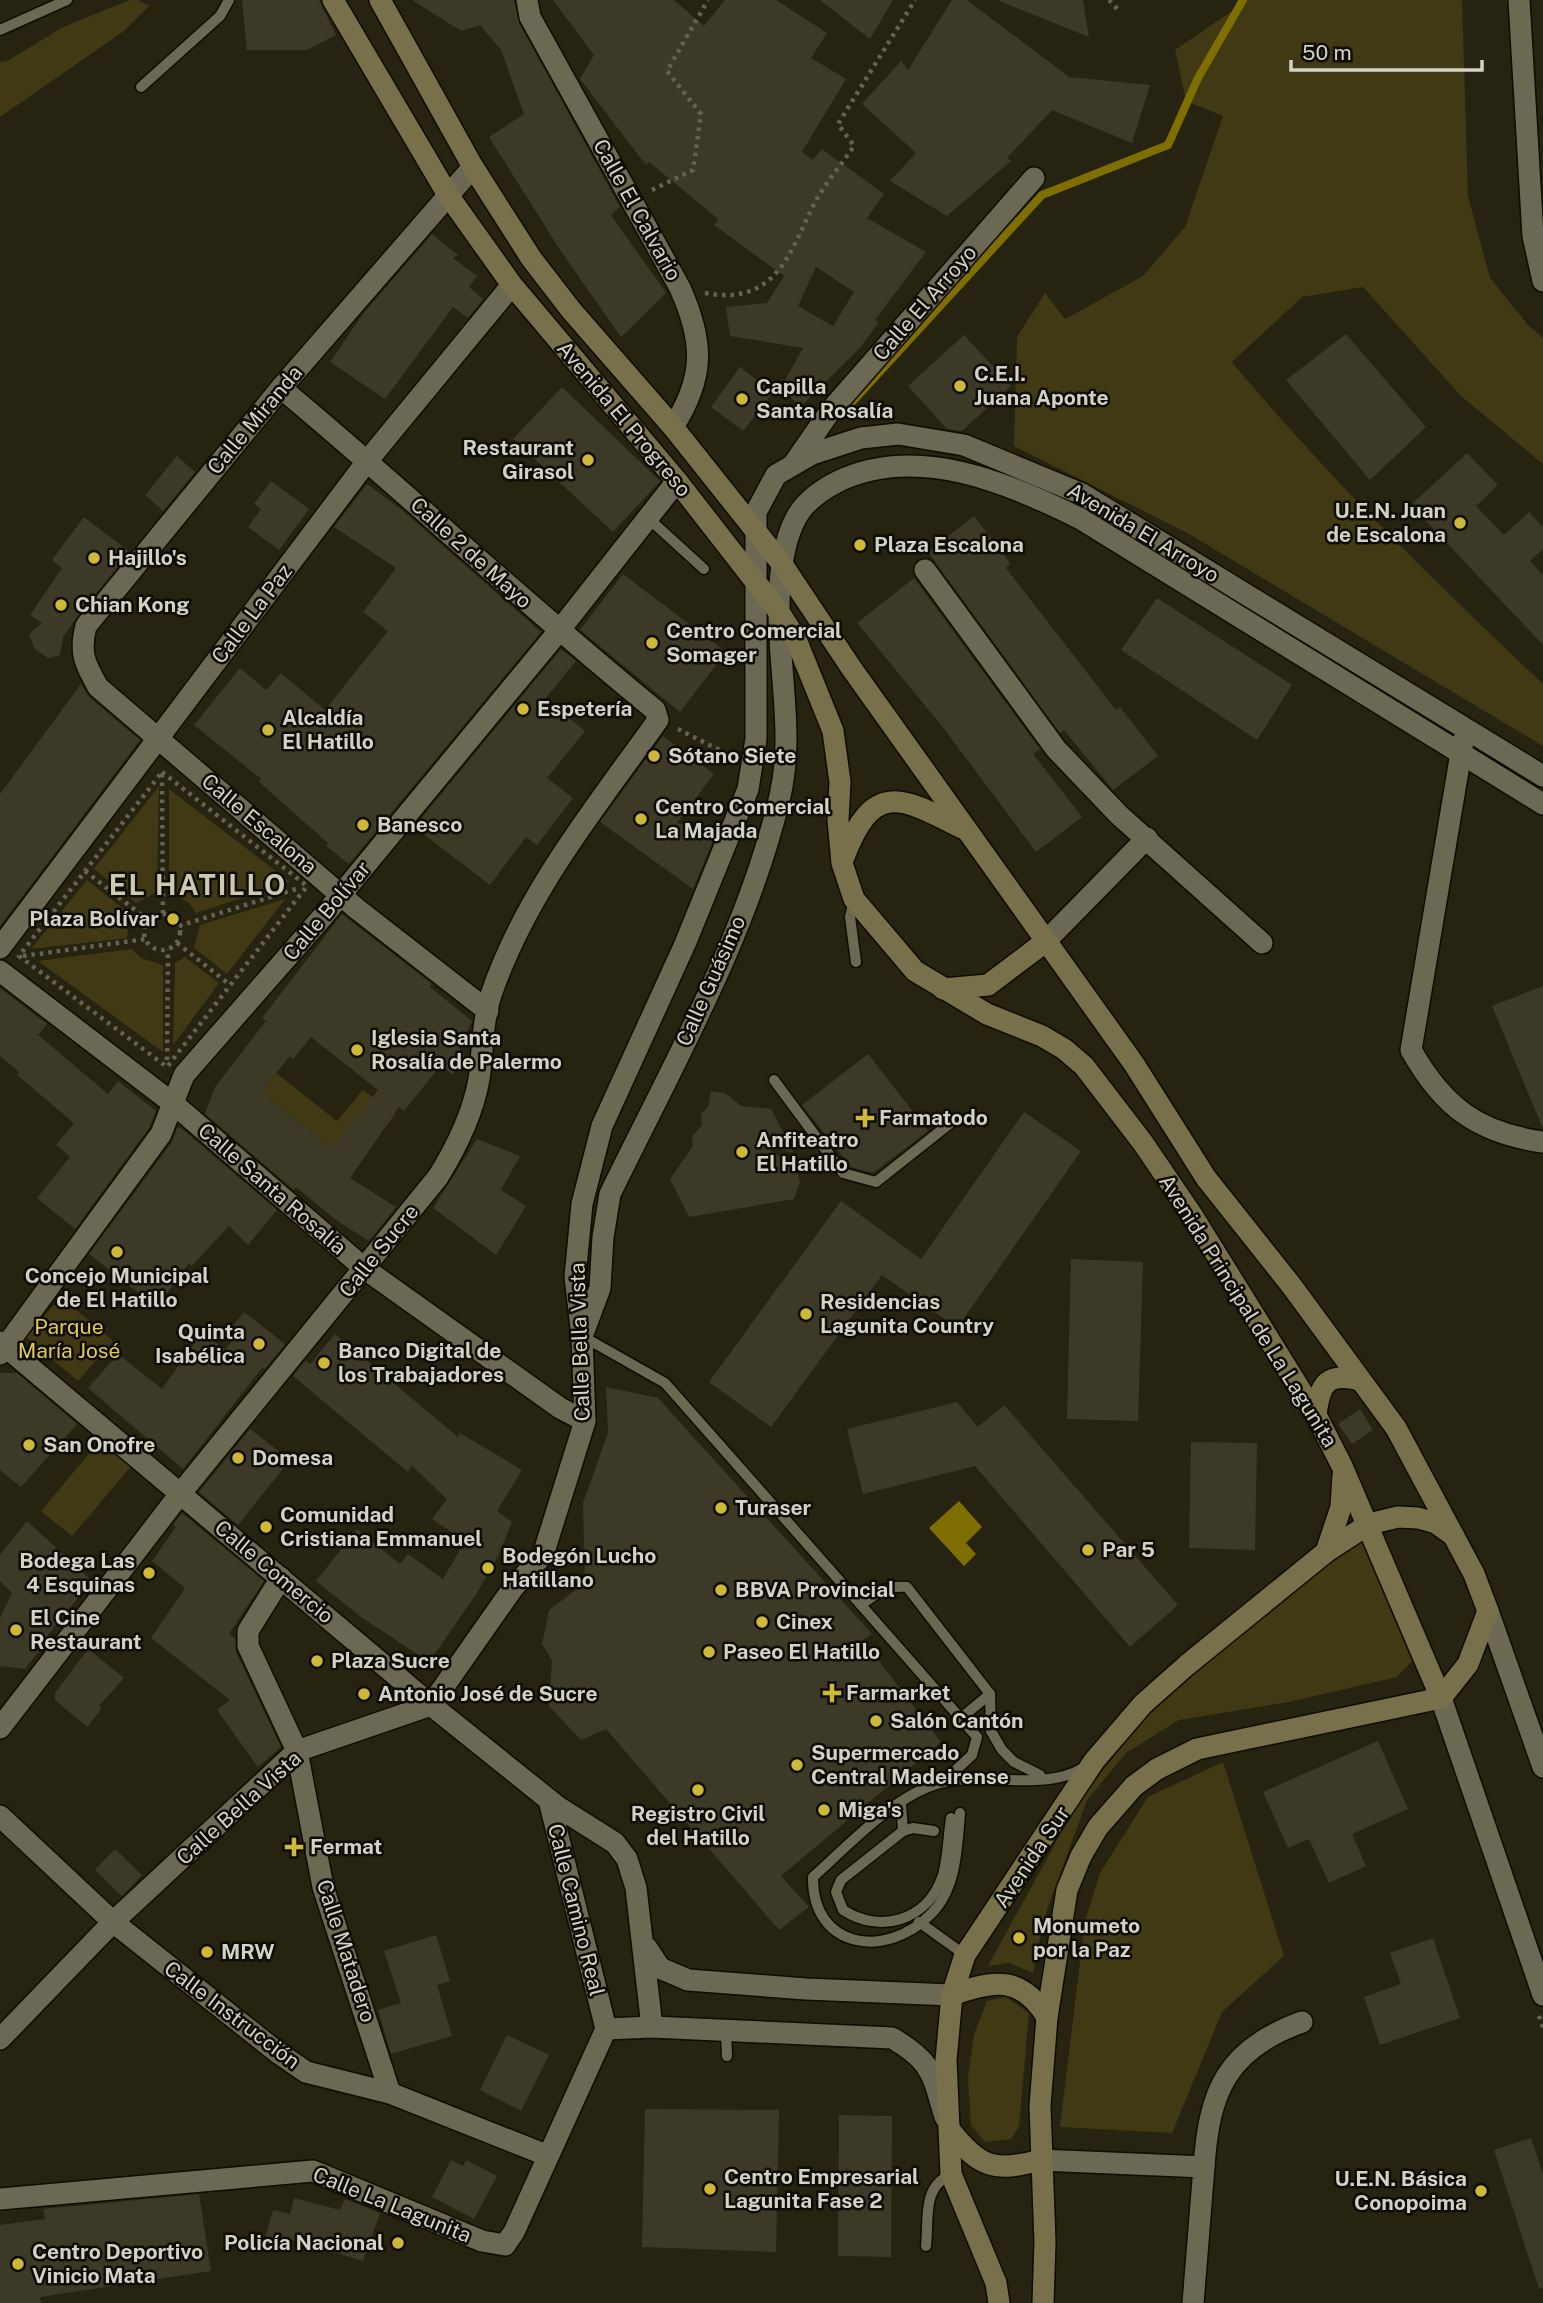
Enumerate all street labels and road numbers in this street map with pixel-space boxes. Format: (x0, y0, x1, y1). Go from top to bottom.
street label: Calle El Calvario (588, 135, 687, 285)
street label: Calle El Arroyo (868, 240, 982, 365)
street label: Avenida El Progreso (552, 336, 697, 502)
street label: Calle Miranda (202, 360, 307, 479)
street label: Avenida El Arroyo (1063, 477, 1224, 588)
street label: Calle 2 de Mayo (406, 492, 537, 613)
street label: Calle La Paz (206, 559, 297, 668)
street label: Calle Escalona (197, 768, 322, 879)
street label: Calle Bolívar (278, 856, 375, 966)
street label: Calle Guásimo (671, 912, 750, 1050)
street label: Calle Santa Rosalía (193, 1118, 351, 1260)
street label: Avenida Principal de La Lagunita (1154, 1170, 1343, 1452)
street label: Calle Sucre (334, 1199, 424, 1302)
street label: Calle Bella Vista (564, 1262, 595, 1422)
street label: Calle Comercio (210, 1515, 339, 1629)
street label: Calle Bella Vista (171, 1745, 306, 1870)
street label: Avenida Sur (988, 1801, 1075, 1912)
street label: Calle Camino Real (543, 1821, 610, 1999)
street label: Calle Matadero (312, 1876, 381, 2025)
street label: Calle Instrucción (160, 1955, 305, 2074)
street label: Calle La Lagunita (309, 2161, 475, 2248)

